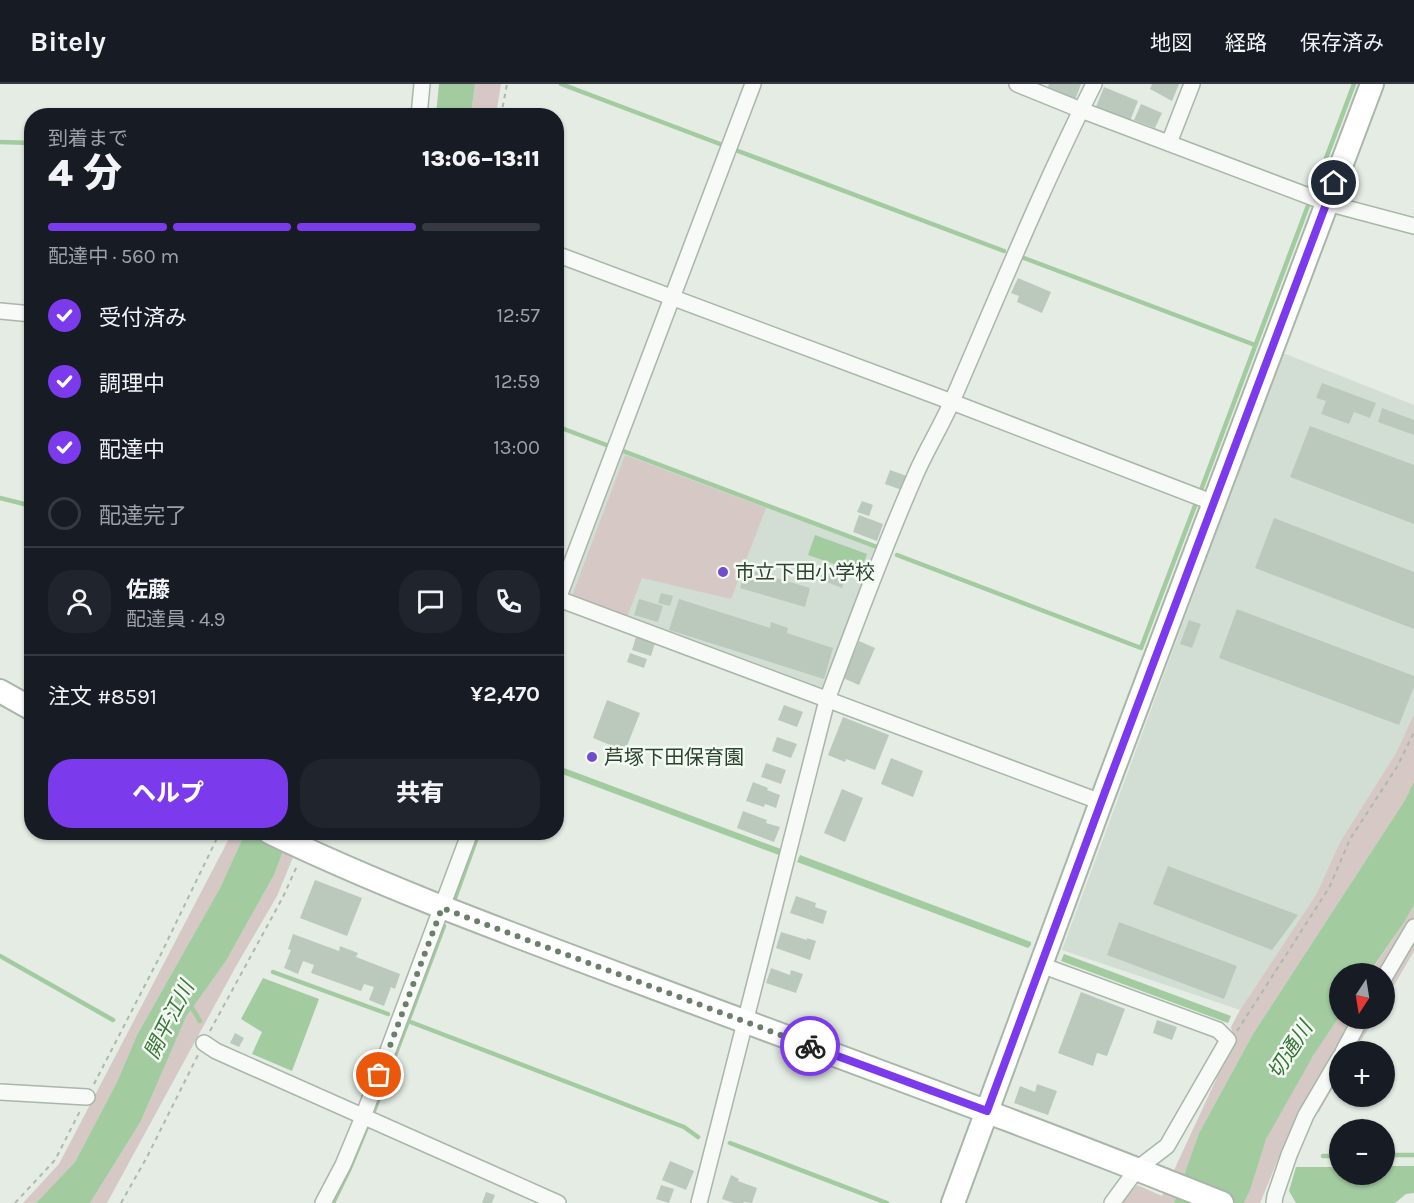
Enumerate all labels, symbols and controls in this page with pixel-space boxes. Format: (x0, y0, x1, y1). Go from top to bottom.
text: Bitely (30, 25, 106, 58)
text: 地図 (1150, 31, 1192, 55)
text: 経路 (1225, 31, 1267, 55)
text: 保存済み (1300, 31, 1384, 55)
text: 到着まで (48, 127, 128, 150)
text: 13:06–13:11 (422, 146, 540, 172)
text: 4 分 (48, 150, 122, 196)
pin (1308, 157, 1359, 208)
icon: home (1317, 166, 1350, 199)
text: 配達中 · 560 m (48, 245, 179, 268)
icon: check (48, 299, 81, 332)
text: 12:57 (497, 304, 540, 327)
text: 受付済み (99, 305, 187, 331)
icon: check (48, 365, 81, 398)
text: 12:59 (494, 370, 540, 393)
text: 調理中 (99, 371, 165, 397)
icon: check (48, 431, 81, 464)
text: 13:00 (493, 436, 540, 459)
text: 配達中 (99, 437, 165, 463)
text: 配達完了 (99, 503, 187, 529)
place label: 市立下田小学校 (735, 561, 875, 584)
marker: 市立下田小学校 (716, 565, 730, 579)
button: person (48, 570, 111, 633)
button: chat (399, 570, 462, 633)
button: phone (477, 570, 540, 633)
text: 佐藤 (126, 577, 170, 603)
text: 配達員 · 4.9 (126, 608, 225, 631)
text: ¥2,470 (470, 681, 540, 707)
text: 注文 #8591 (48, 684, 157, 710)
place label: 芦塚下田保育園 (604, 746, 744, 769)
marker: 芦塚下田保育園 (585, 750, 599, 764)
button: ヘルプ (48, 759, 288, 828)
button: 共有 (300, 759, 540, 828)
north arrow (1329, 963, 1395, 1029)
map controls (1329, 963, 1395, 1185)
water label: 開平江川 (139, 975, 200, 1063)
water label: 切通川 (1263, 1015, 1318, 1083)
courier (780, 1016, 840, 1076)
icon: bike (794, 1030, 827, 1063)
button: + (1329, 1041, 1395, 1107)
pin (353, 1049, 404, 1100)
icon: bag (362, 1058, 395, 1091)
button: − (1329, 1119, 1395, 1185)

